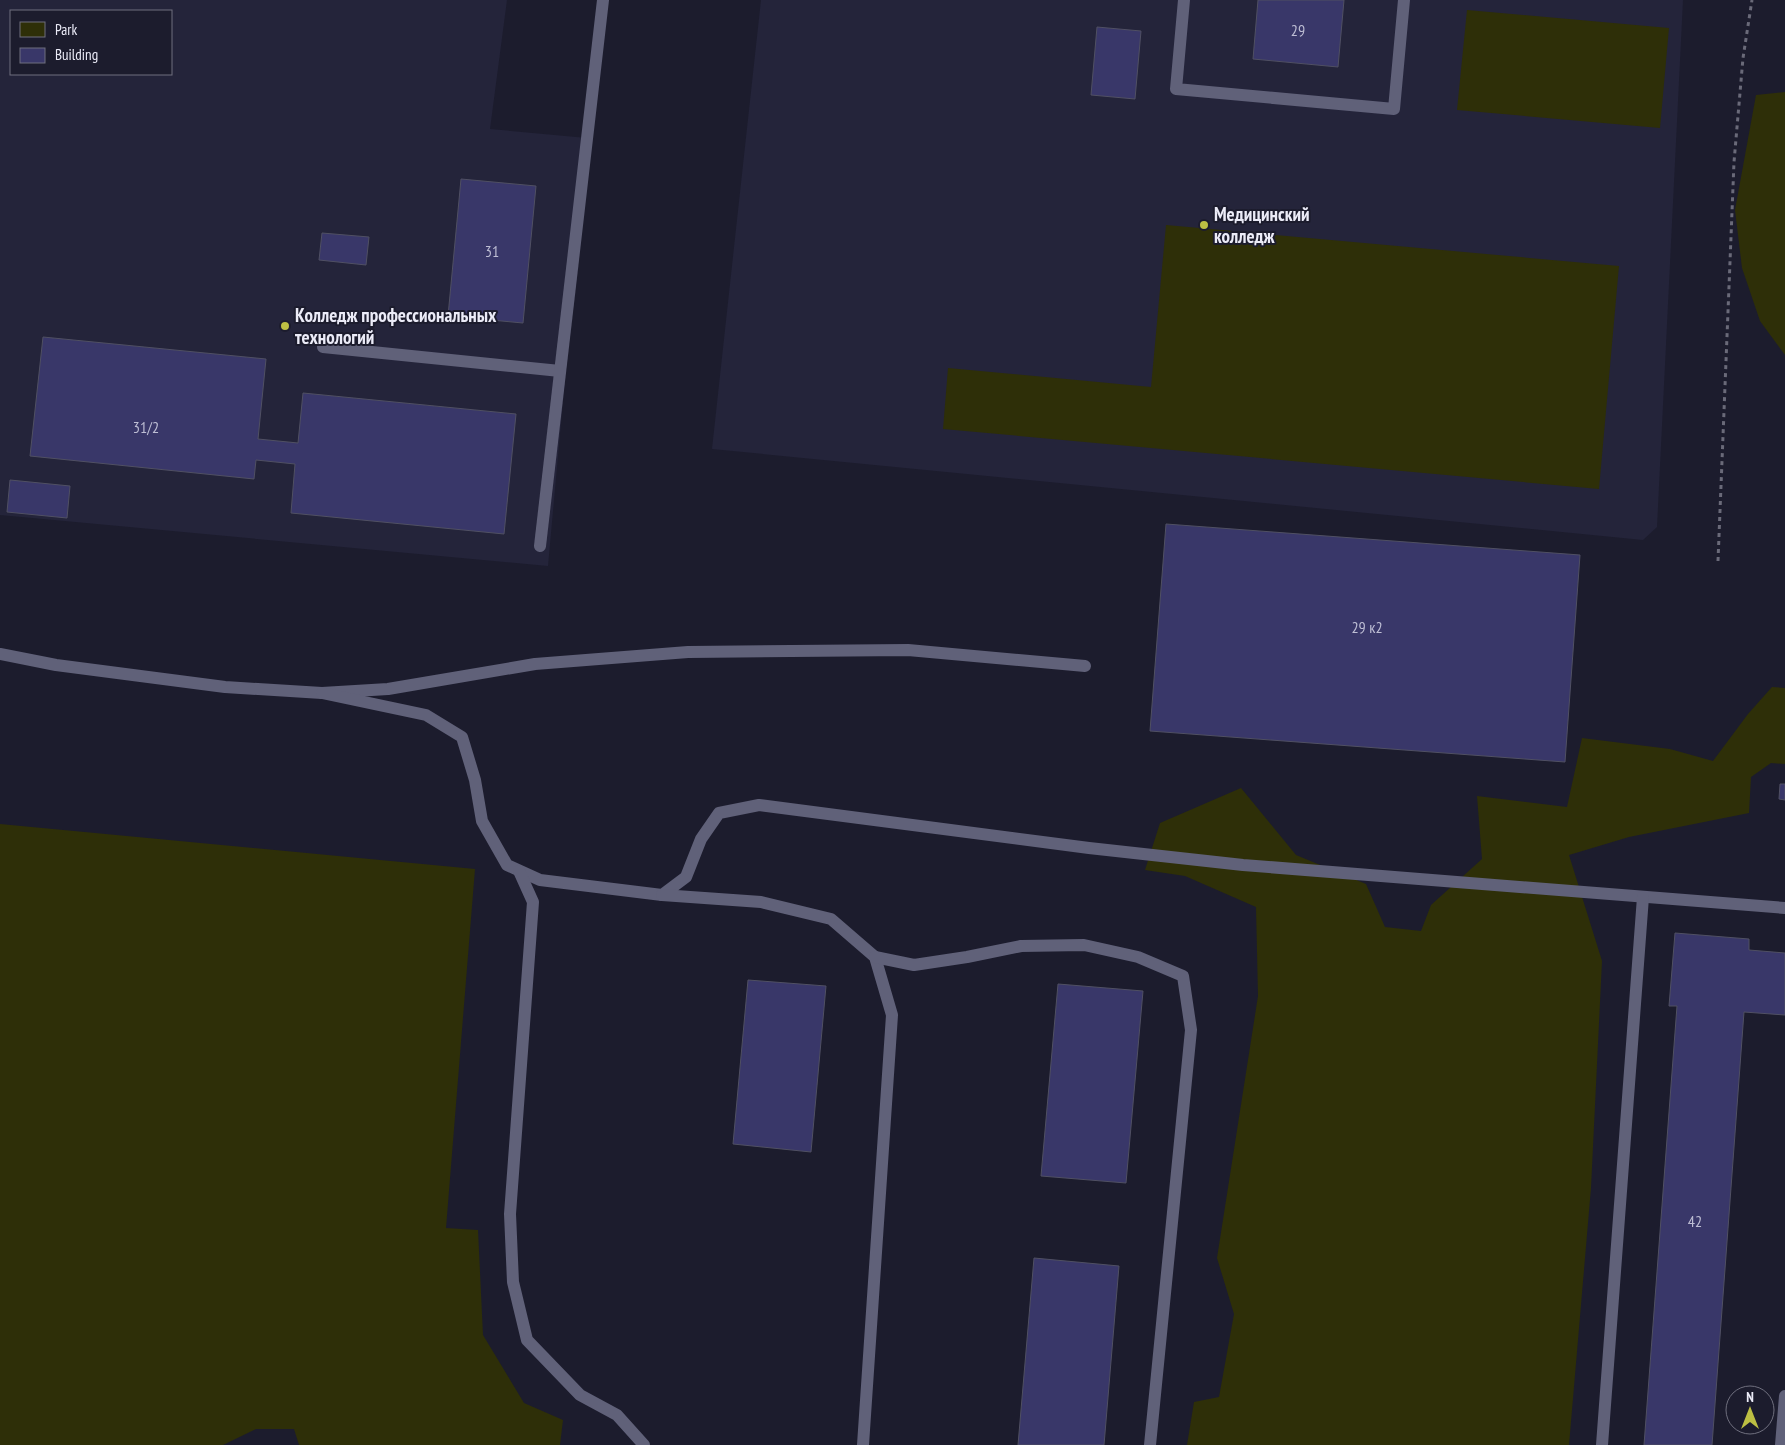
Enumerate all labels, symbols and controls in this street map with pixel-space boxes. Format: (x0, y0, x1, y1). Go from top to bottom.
legend (10, 10, 172, 75)
text: Park (55, 20, 77, 39)
house number: 29 (1291, 20, 1305, 40)
text: Building (55, 45, 98, 64)
place label: Медицинский колледж (1214, 202, 1310, 248)
marker: Медицинский колледж (1198, 219, 1210, 231)
house number: 31 (485, 241, 499, 261)
place label: Колледж профессиональных технологий (295, 303, 497, 349)
marker: Колледж профессиональных технологий (279, 320, 291, 332)
house number: 31/2 (133, 417, 159, 437)
house number: 29 к2 (1351, 617, 1383, 637)
house number: 42 (1688, 1211, 1702, 1231)
north arrow (1725, 1385, 1775, 1435)
text: N (1746, 1388, 1754, 1406)

